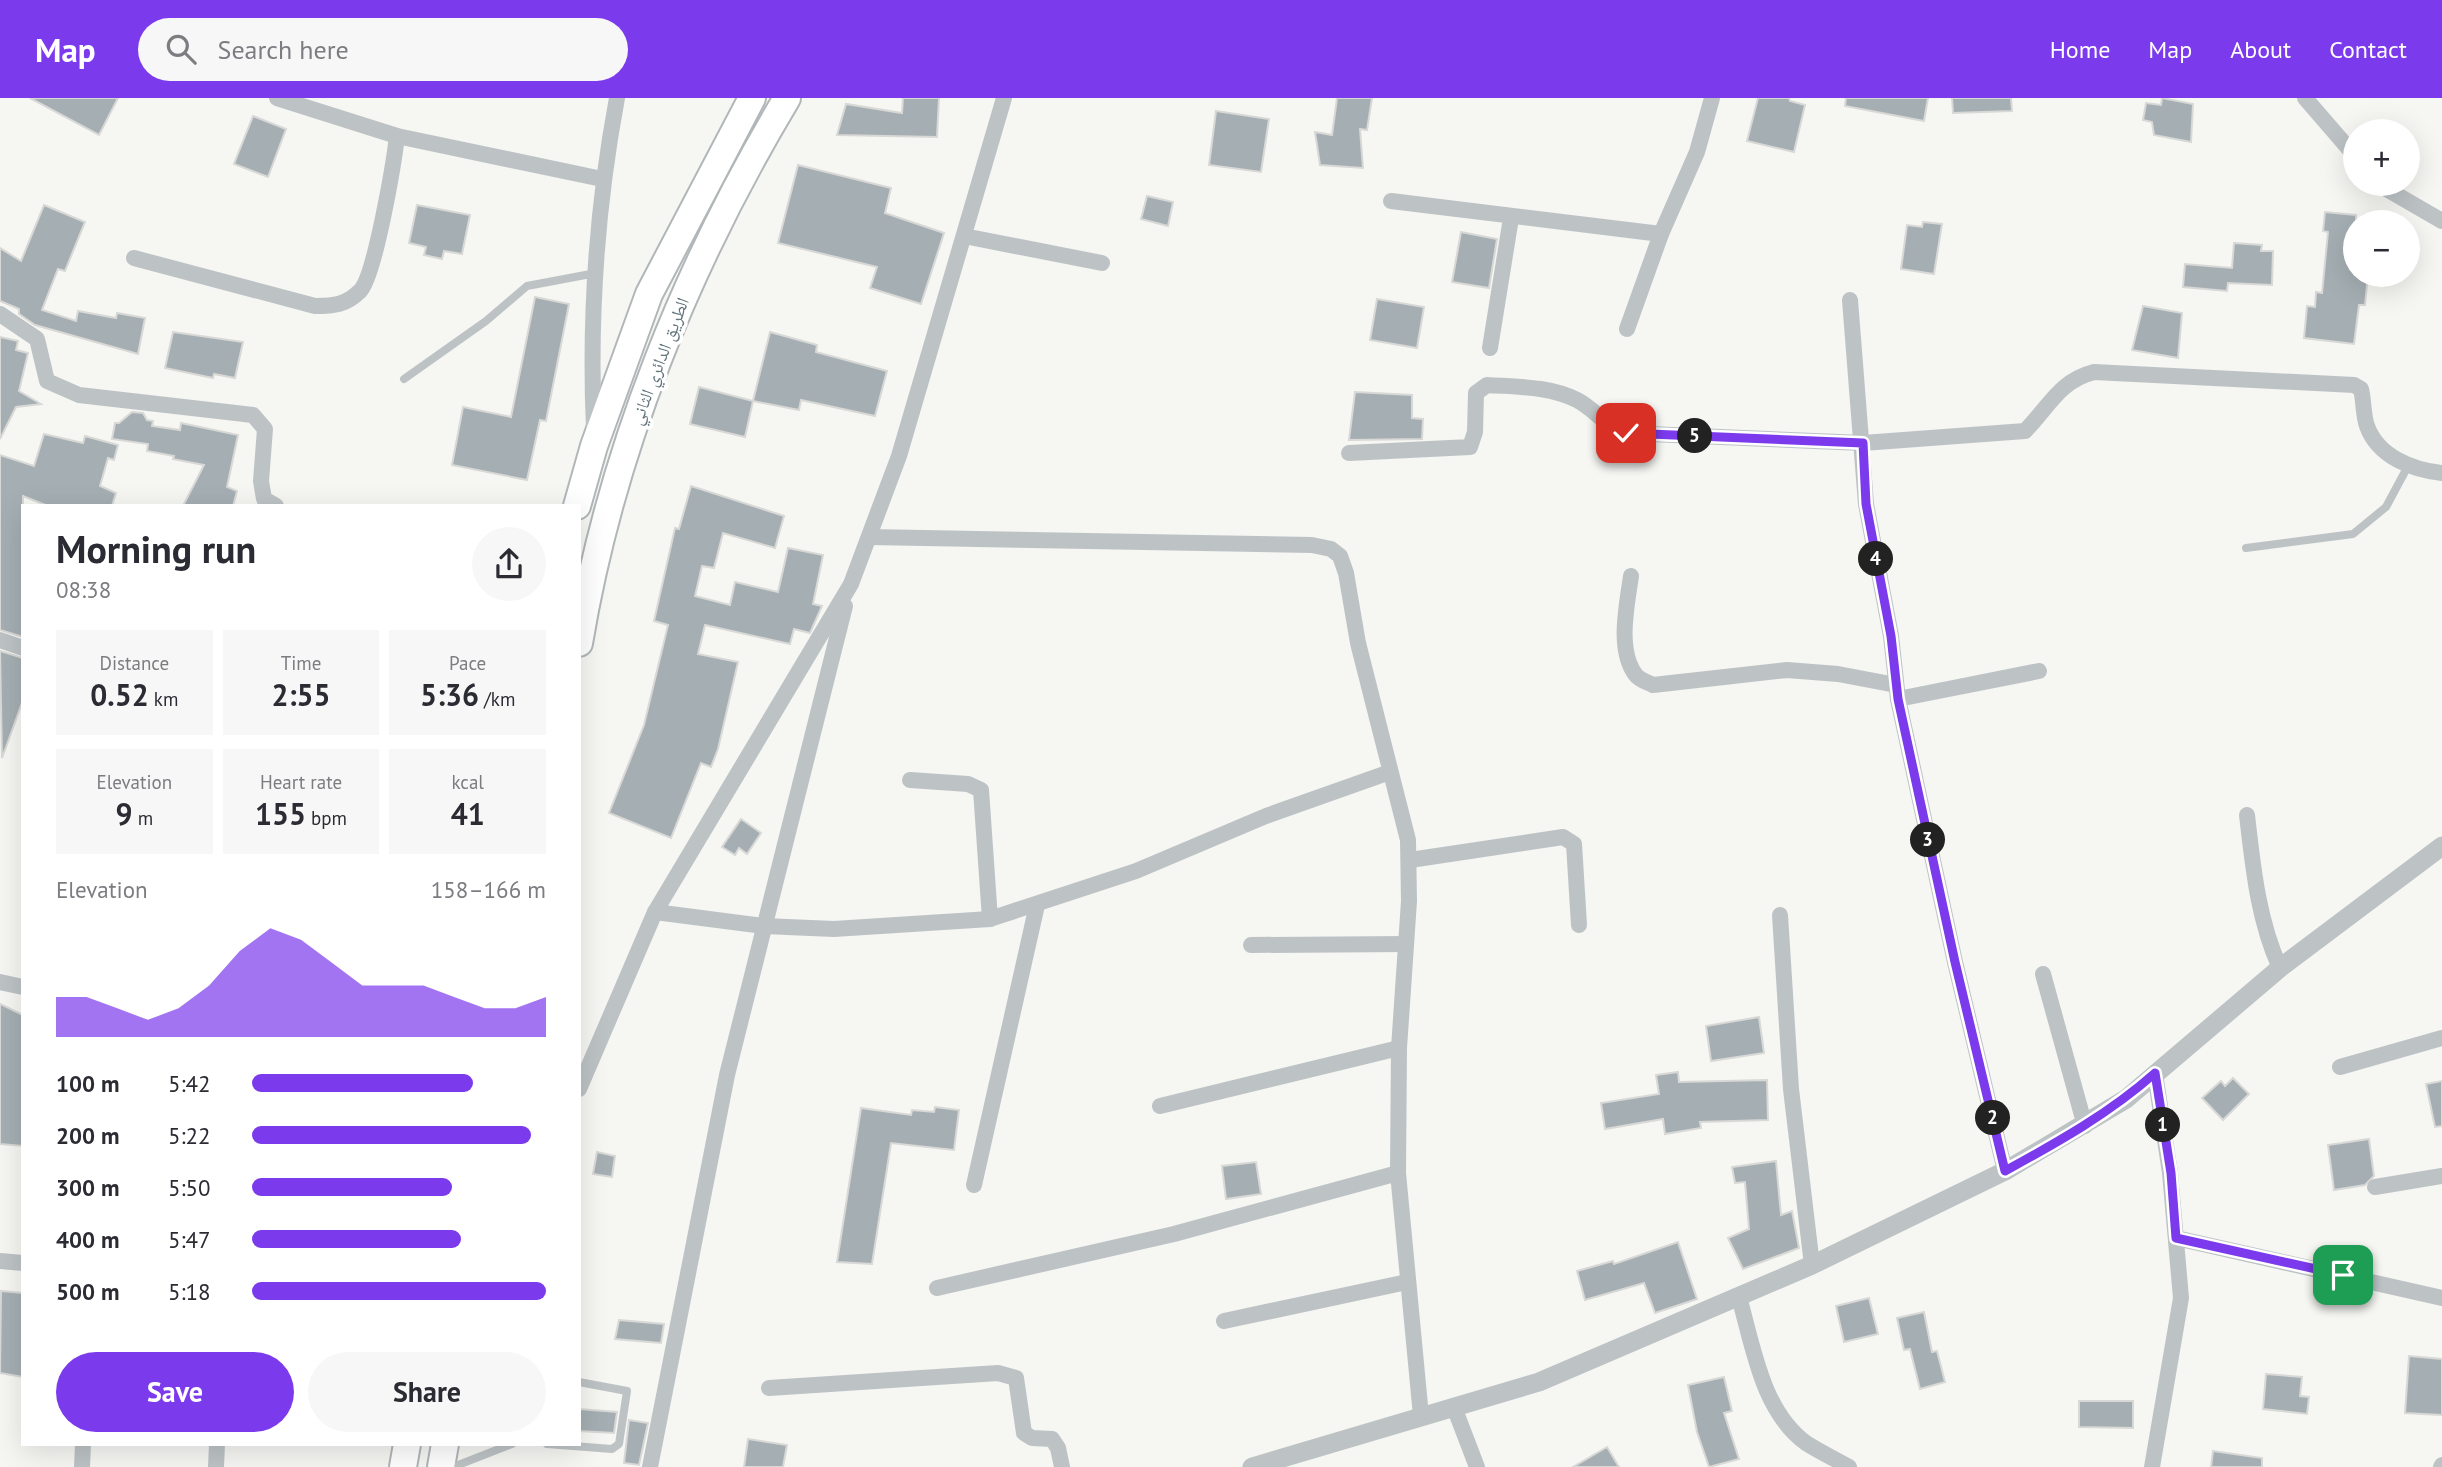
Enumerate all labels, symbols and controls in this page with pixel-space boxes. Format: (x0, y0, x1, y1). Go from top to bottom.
search box (138, 18, 628, 81)
text: Map (35, 28, 96, 71)
icon: search (162, 30, 200, 68)
text: Search here (218, 33, 349, 66)
text: Home (2050, 34, 2110, 65)
text: Map (2148, 34, 2192, 65)
text: About (2230, 34, 2291, 65)
text: Contact (2329, 34, 2407, 65)
map controls (2343, 119, 2420, 287)
button: + (2343, 119, 2420, 196)
button: − (2343, 210, 2420, 287)
street label: الطريق الدائري الثاني (624, 294, 697, 429)
pin (1596, 403, 1656, 463)
icon: check (1607, 414, 1645, 452)
pin: 5 (1678, 418, 1712, 454)
text: 5 (1689, 423, 1700, 447)
text: Morning run (56, 524, 256, 573)
button: share (472, 527, 546, 601)
pin: 4 (1858, 542, 1894, 576)
text: 4 (1870, 546, 1881, 570)
text: 08:38 (56, 575, 111, 604)
text: Distance (100, 651, 169, 675)
text: Time (281, 651, 321, 675)
text: Pace (449, 651, 486, 675)
text: 0.52 (90, 675, 149, 714)
text: 2:55 (271, 675, 331, 714)
text: 5:36 (420, 675, 479, 714)
text: km (149, 687, 178, 711)
text: /km (479, 687, 515, 711)
text: Elevation (96, 770, 172, 794)
text: Heart rate (260, 770, 342, 794)
text: kcal (451, 770, 484, 794)
text: 9 (116, 794, 133, 833)
text: 155 (255, 794, 306, 833)
text: 41 (451, 794, 485, 833)
text: m (133, 806, 153, 830)
text: bpm (306, 806, 347, 830)
pin: 3 (1910, 822, 1946, 858)
text: 3 (1922, 827, 1933, 851)
text: Elevation (56, 875, 148, 904)
text: 158–166 m (431, 875, 546, 904)
text: 100 m (56, 1069, 119, 1098)
text: 5:42 (168, 1069, 211, 1098)
pin: 2 (1976, 1100, 2010, 1136)
text: 2 (1987, 1105, 1998, 1129)
pin: 1 (2146, 1108, 2180, 1142)
text: 1 (2157, 1112, 2168, 1136)
text: 200 m (56, 1121, 119, 1150)
text: 5:22 (168, 1121, 211, 1150)
text: 300 m (56, 1173, 119, 1202)
text: 5:50 (168, 1173, 211, 1202)
text: 400 m (56, 1225, 119, 1254)
text: 5:47 (168, 1225, 211, 1254)
pin (2313, 1245, 2373, 1305)
icon: arrive (2324, 1256, 2362, 1294)
text: 500 m (56, 1277, 119, 1306)
text: 5:18 (168, 1277, 211, 1306)
button: Save (56, 1352, 294, 1432)
button: Share (308, 1352, 546, 1432)

